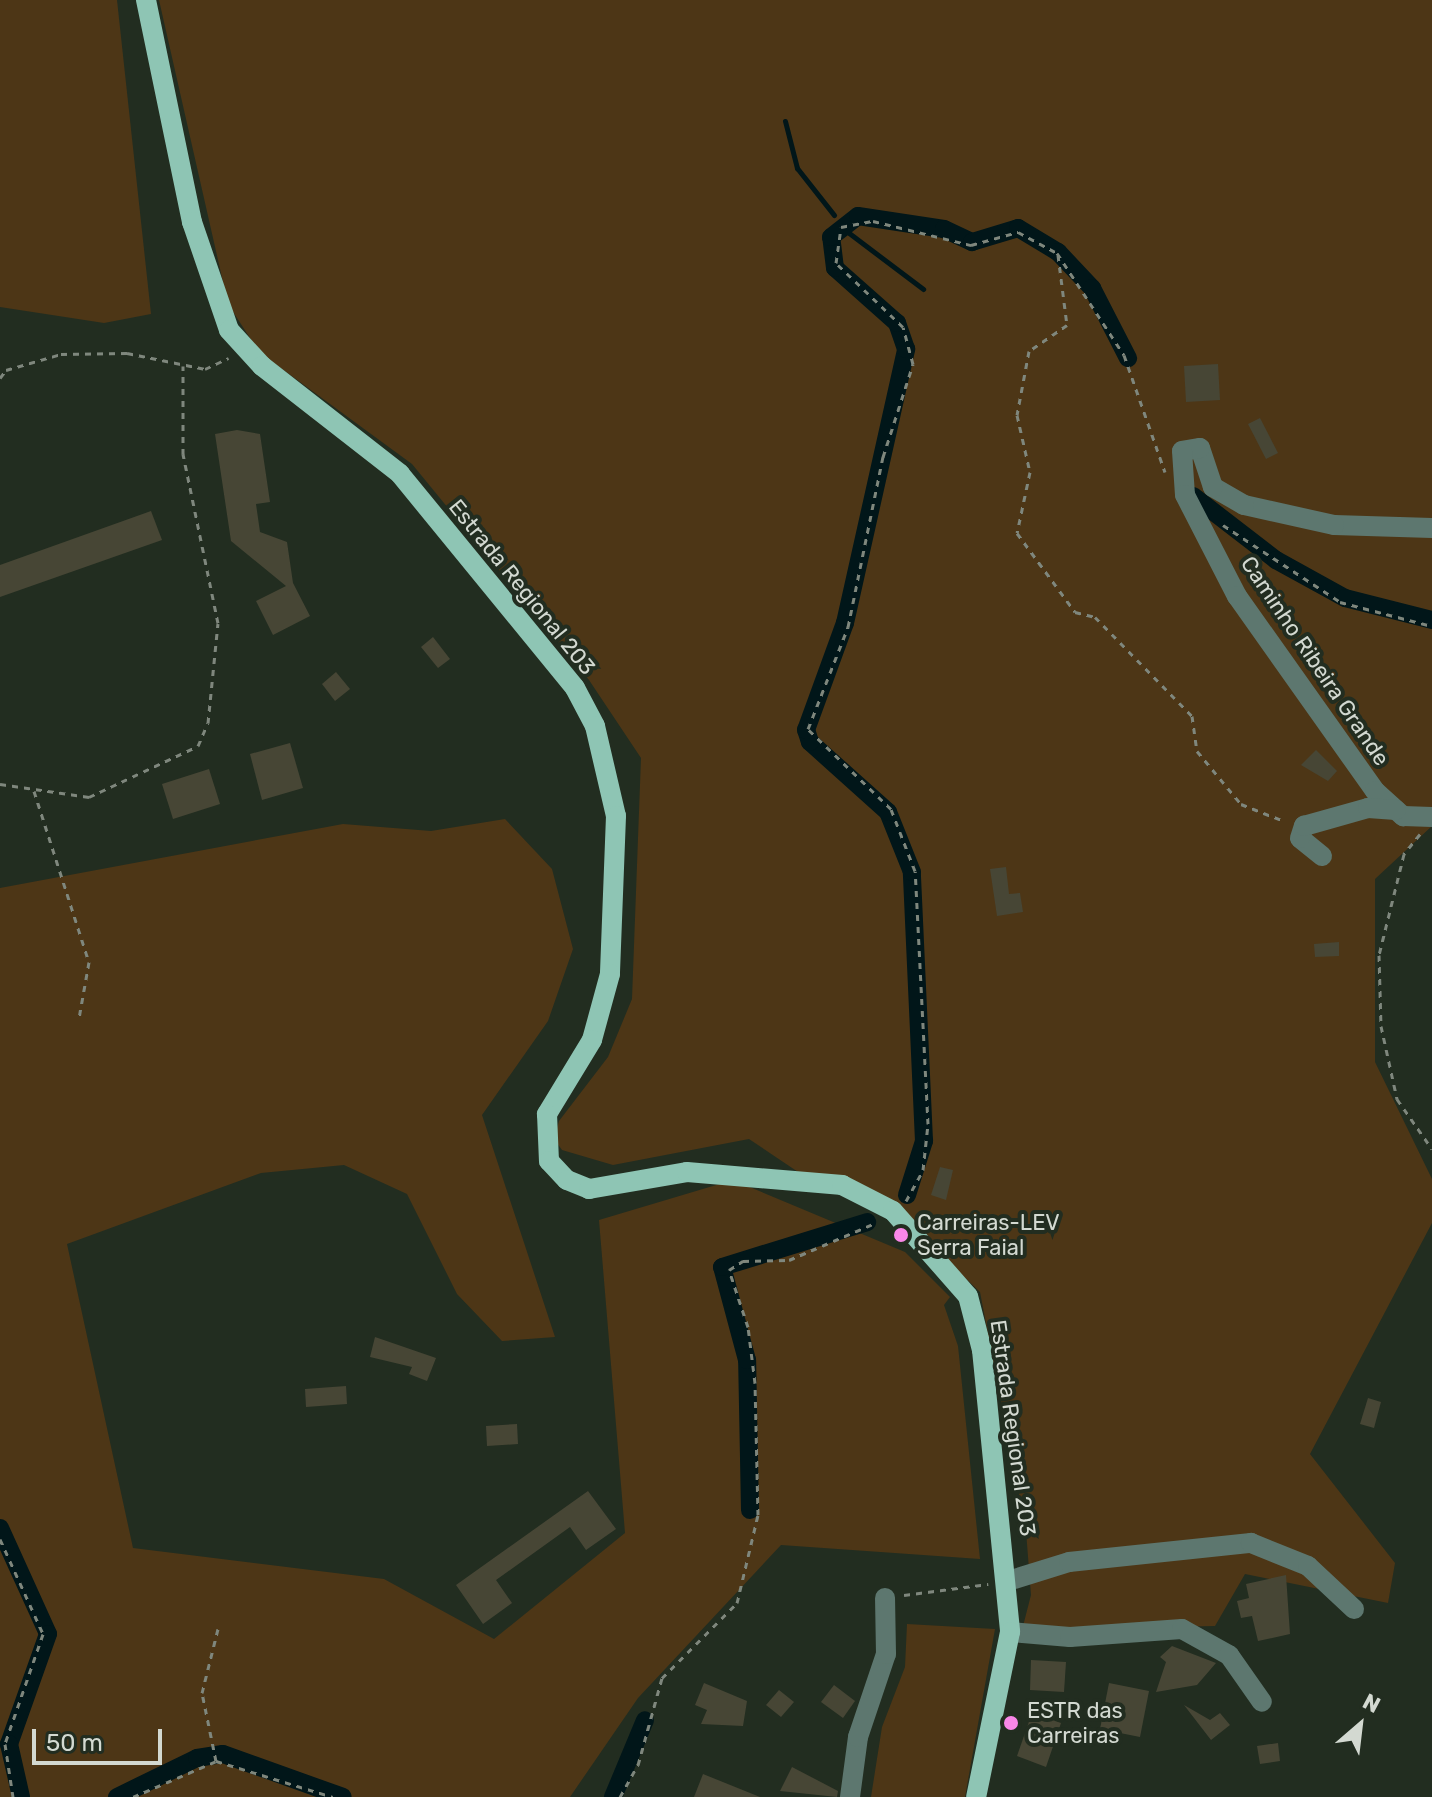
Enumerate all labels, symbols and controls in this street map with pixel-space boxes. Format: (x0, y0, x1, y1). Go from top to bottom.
street label: Estrada Regional 203 (443, 494, 601, 680)
street label: Caminho Ribeira Grande (1235, 551, 1395, 771)
place label: Carreiras-LEV Serra Faial (917, 1209, 1060, 1260)
marker: Carreiras-LEV Serra Faial (892, 1226, 910, 1244)
street label: Estrada Regional 203 (985, 1318, 1041, 1538)
north arrow (1320, 1685, 1400, 1765)
text: N (1358, 1688, 1385, 1719)
place label: ESTR das Carreiras (1027, 1697, 1123, 1748)
scale bar (36, 1713, 166, 1763)
marker: ESTR das Carreiras (1002, 1714, 1020, 1732)
text: 50 m (46, 1729, 103, 1757)

